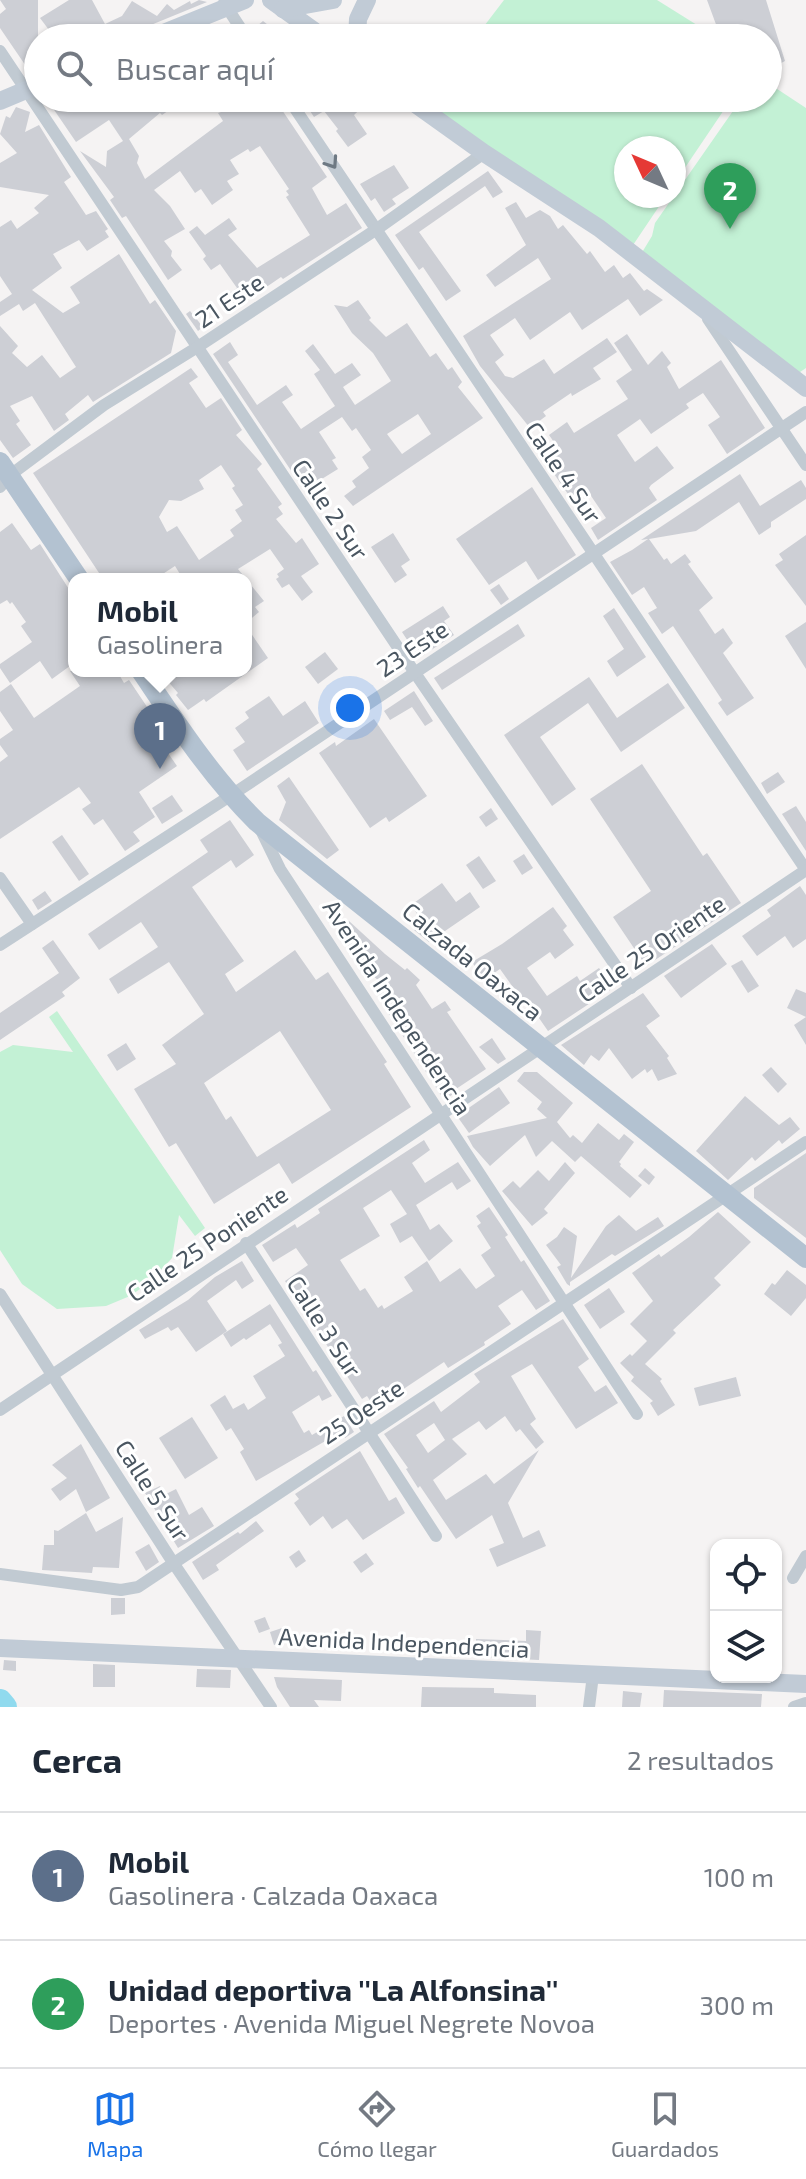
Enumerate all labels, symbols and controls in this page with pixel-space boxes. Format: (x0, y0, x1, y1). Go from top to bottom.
search box (24, 24, 782, 112)
icon: search (52, 46, 96, 90)
text: Buscar aquí (116, 50, 274, 86)
north arrow (614, 136, 686, 208)
one-way arrow (322, 154, 337, 168)
pin: 2 (704, 163, 756, 229)
street label: 21 Este (189, 267, 269, 333)
street label: Calle 4 Sur (519, 416, 609, 529)
street label: Calle 2 Sur (287, 453, 375, 565)
popup (68, 573, 252, 677)
text: Mobil (97, 592, 178, 628)
street label: 23 Este (371, 614, 453, 682)
text: Gasolinera (97, 628, 223, 659)
your location (330, 688, 370, 728)
pin: 1 (134, 703, 186, 769)
street label: Calle 25 Oriente (572, 888, 730, 1008)
street label: Avenida Independencia (317, 894, 479, 1120)
street label: Calzada Oaxaca (397, 896, 549, 1026)
street label: Calle 25 Poniente (121, 1179, 293, 1307)
street label: Calle 3 Sur (282, 1270, 369, 1382)
street label: 25 Oeste (314, 1372, 408, 1450)
street label: Calle 5 Sur (110, 1434, 196, 1546)
map controls (710, 1539, 782, 1683)
button: locate (710, 1539, 782, 1611)
button: layers (710, 1611, 782, 1683)
street label: Avenida Independencia (278, 1621, 530, 1663)
text: Cerca (32, 1739, 122, 1780)
text: 2 resultados (627, 1744, 774, 1775)
text: Mobil (108, 1843, 189, 1879)
text: 1 (52, 1861, 64, 1892)
text: 100 m (704, 1861, 774, 1892)
text: Gasolinera · Calzada Oaxaca (108, 1879, 438, 1910)
text: Unidad deportiva ''La Alfonsina'' (108, 1971, 558, 2007)
text: 2 (50, 1989, 66, 2020)
text: 300 m (700, 1989, 774, 2020)
text: Deportes · Avenida Miguel Negrete Novoa (108, 2007, 595, 2038)
tab: Mapa (87, 2087, 143, 2161)
tab: Cómo llegar (317, 2087, 437, 2161)
tab: Guardados (611, 2087, 719, 2161)

